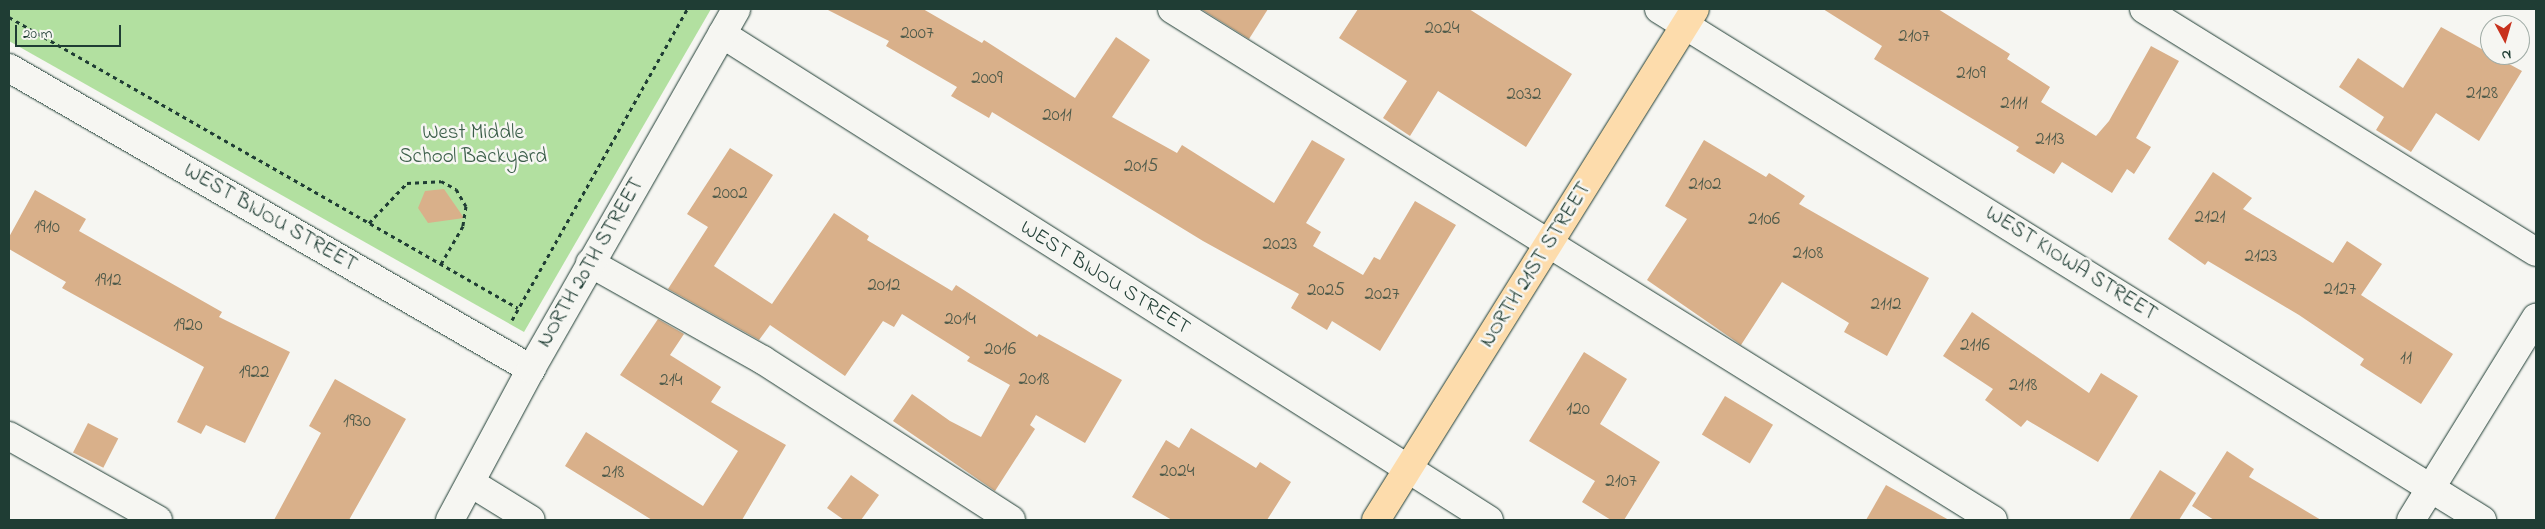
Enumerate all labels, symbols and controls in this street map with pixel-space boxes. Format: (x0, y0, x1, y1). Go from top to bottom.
scale bar (18, 15, 124, 47)
north arrow (2480, 15, 2530, 65)
house number: 2024 (1425, 18, 1459, 40)
text: 20 m (23, 23, 52, 45)
house number: 2007 (900, 23, 934, 45)
house number: 2107 (1898, 26, 1930, 48)
text: N (2501, 43, 2512, 65)
house number: 2109 (1956, 63, 1986, 85)
house number: 2009 (971, 68, 1003, 90)
house number: 2128 (2466, 83, 2498, 105)
house number: 2032 (1507, 84, 1541, 106)
house number: 2111 (2000, 93, 2028, 115)
house number: 2011 (1042, 105, 1072, 127)
park label: West Middle School Backyard (399, 120, 547, 170)
house number: 2113 (2035, 129, 2065, 151)
house number: 2015 (1124, 156, 1158, 178)
street label: WEST BIJOU STREET (179, 158, 361, 278)
street label: NORTH 20TH STREET (532, 174, 650, 352)
house number: 2102 (1688, 174, 1722, 196)
street label: NORTH 21ST STREET (1475, 178, 1597, 352)
house number: 2002 (712, 183, 748, 205)
street label: WEST KIOWA STREET (1980, 201, 2162, 327)
house number: 2121 (2195, 207, 2225, 229)
house number: 2106 (1748, 209, 1780, 231)
street label: WEST BIJOU STREET (1015, 215, 1195, 341)
house number: 1910 (34, 217, 60, 239)
house number: 2023 (1263, 234, 1297, 256)
house number: 2108 (1793, 243, 1823, 265)
house number: 2123 (2245, 246, 2277, 268)
house number: 1912 (94, 270, 122, 292)
house number: 2012 (867, 275, 901, 297)
house number: 2127 (2324, 279, 2356, 301)
house number: 2025 (1307, 280, 1345, 302)
house number: 2027 (1365, 284, 1399, 306)
house number: 2112 (1871, 294, 1901, 316)
house number: 2014 (944, 309, 976, 331)
house number: 1920 (173, 315, 203, 337)
house number: 2116 (1960, 335, 1990, 357)
house number: 2016 (984, 339, 1016, 361)
house number: 11 (2400, 348, 2412, 370)
house number: 1922 (239, 362, 269, 384)
house number: 2018 (1019, 369, 1049, 391)
house number: 214 (659, 370, 683, 392)
house number: 2118 (2009, 375, 2037, 397)
house number: 120 (1566, 399, 1590, 421)
house number: 1930 (343, 411, 371, 433)
house number: 2024 (1160, 461, 1194, 483)
house number: 218 (602, 462, 624, 484)
house number: 2107 (1605, 471, 1637, 493)

